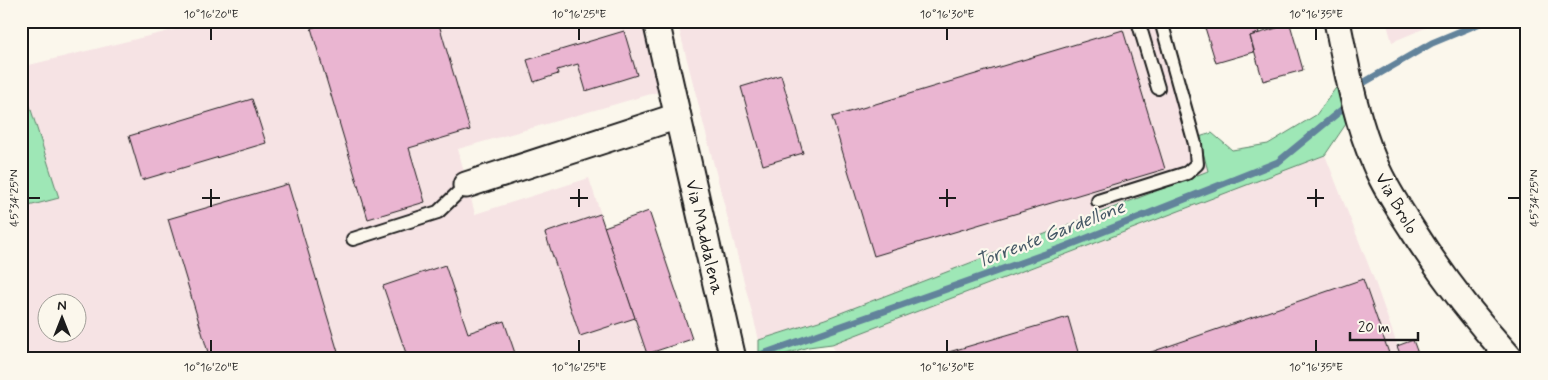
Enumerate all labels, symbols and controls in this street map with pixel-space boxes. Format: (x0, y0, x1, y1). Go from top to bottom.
text: 10°16'20"E (184, 7, 238, 23)
text: 10°16'25"E (552, 7, 606, 23)
text: 10°16'30"E (920, 7, 974, 23)
text: 10°16'35"E (1289, 7, 1343, 23)
street label: Via Brolo (1369, 168, 1423, 239)
text: 45°34'25"N (7, 169, 23, 227)
text: 45°34'25"N (1527, 169, 1543, 227)
street label: Via Maddalena (679, 177, 729, 297)
water label: Torrente Gardellone (972, 194, 1129, 274)
north arrow (38, 292, 88, 342)
text: N (57, 297, 67, 315)
scale bar (1350, 310, 1418, 342)
text: 20 m (1358, 318, 1390, 338)
text: 10°16'20"E (184, 360, 238, 376)
text: 10°16'25"E (552, 360, 606, 376)
text: 10°16'30"E (920, 360, 974, 376)
text: 10°16'35"E (1289, 360, 1343, 376)

